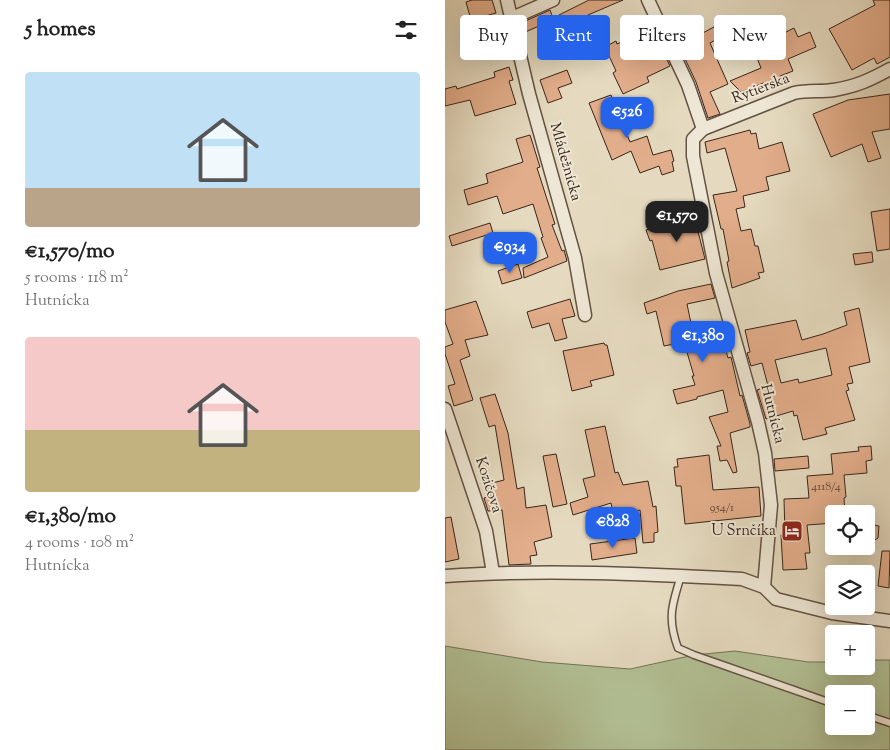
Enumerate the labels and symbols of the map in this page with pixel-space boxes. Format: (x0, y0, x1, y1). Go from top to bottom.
street label: Rytierska (729, 68, 793, 110)
pin: €526 (597, 96, 657, 139)
street label: Mládežnícka (544, 120, 586, 204)
pin: €1,570 (636, 200, 718, 243)
pin: €934 (480, 232, 540, 274)
pin: €1,380 (662, 320, 744, 363)
street label: Hutnícka (754, 382, 790, 446)
street label: Kozičova (469, 454, 507, 516)
house number: 4118/4 (811, 478, 841, 496)
house number: 954/1 (710, 499, 734, 517)
pin: €828 (583, 506, 643, 549)
hotel icon: U Srnčíka (780, 519, 804, 543)
place label: U Srnčíka (711, 521, 776, 542)

